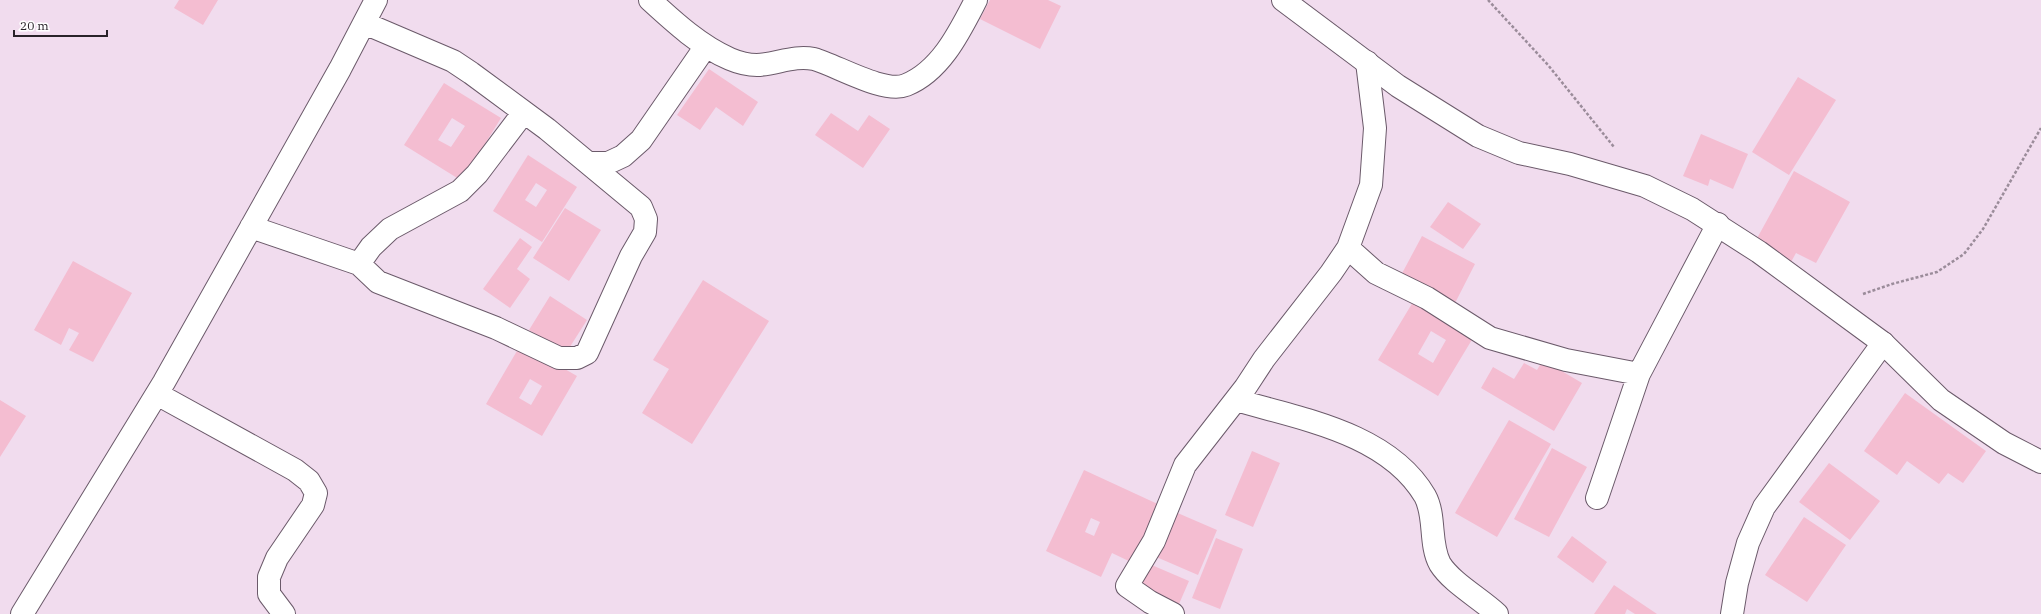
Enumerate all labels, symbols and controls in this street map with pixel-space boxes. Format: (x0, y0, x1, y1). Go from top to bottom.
scale bar (14, 12, 107, 38)
text: 20 m (20, 18, 49, 33)

